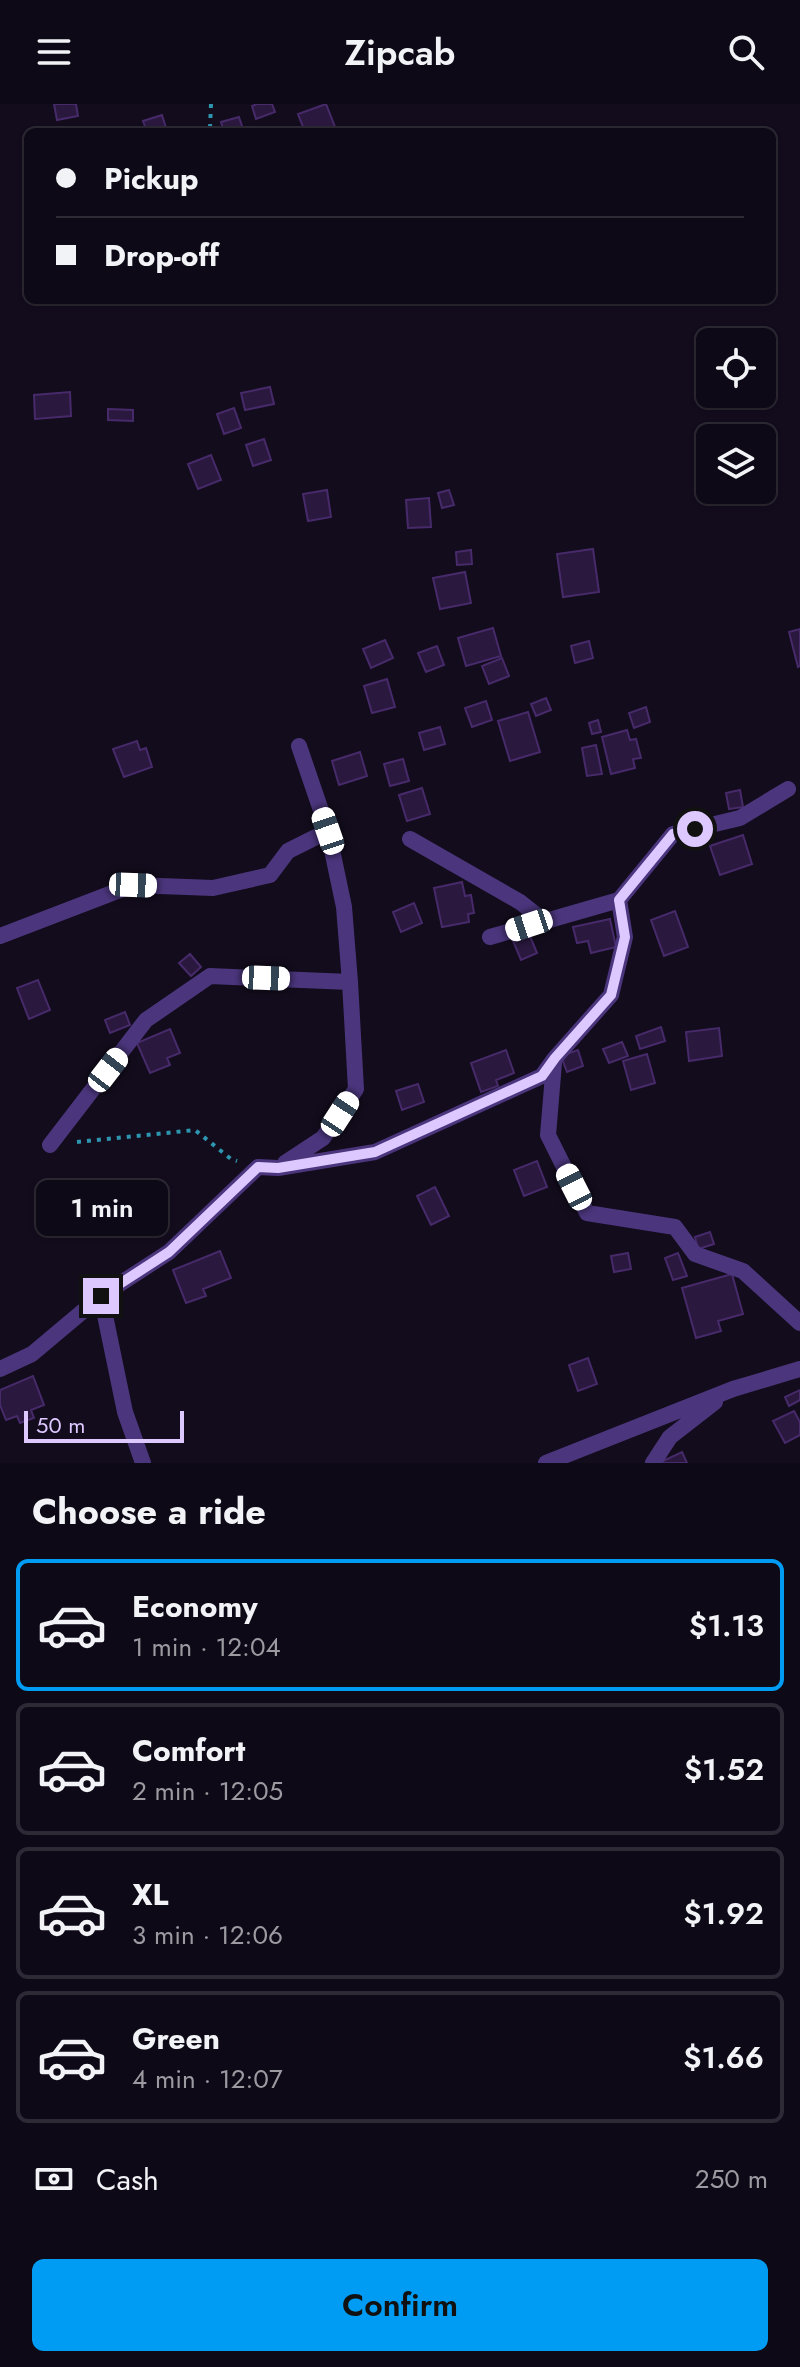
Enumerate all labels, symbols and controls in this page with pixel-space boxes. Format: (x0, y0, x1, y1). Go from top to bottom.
text: Zipcab (345, 26, 455, 78)
icon: menu (32, 30, 76, 74)
icon: search (724, 30, 768, 74)
text: Pickup (104, 157, 199, 200)
text: Drop-off (104, 234, 219, 277)
map controls (696, 328, 776, 504)
button: locate (696, 328, 776, 408)
button: layers (696, 424, 776, 504)
car (309, 804, 347, 858)
route start (677, 811, 713, 847)
car (109, 872, 157, 898)
car (502, 906, 556, 944)
car (242, 965, 290, 991)
car (84, 1044, 132, 1096)
car (317, 1087, 363, 1141)
car (552, 1160, 596, 1214)
callout: 1 min (35, 1180, 167, 1236)
text: 1 min (70, 1189, 134, 1227)
route end (83, 1278, 119, 1314)
scale bar (24, 1407, 184, 1443)
text: 50 m (36, 1409, 85, 1441)
text: Choose a ride (32, 1485, 266, 1537)
text: Economy (132, 1585, 258, 1628)
icon: car (36, 1589, 108, 1661)
text: $1.13 (689, 1604, 764, 1647)
text: 1 min · 12:04 (132, 1628, 281, 1666)
text: Comfort (132, 1729, 245, 1772)
icon: car (36, 1733, 108, 1805)
text: $1.52 (684, 1748, 764, 1791)
text: 2 min · 12:05 (132, 1772, 283, 1810)
text: XL (132, 1873, 168, 1916)
icon: car (36, 1877, 108, 1949)
text: $1.92 (683, 1892, 764, 1935)
text: 3 min · 12:06 (132, 1916, 283, 1954)
text: Green (132, 2017, 220, 2060)
icon: car (36, 2021, 108, 2093)
text: $1.66 (683, 2036, 764, 2079)
text: 4 min · 12:07 (132, 2060, 283, 2098)
icon: cash (32, 2157, 76, 2201)
text: Cash (96, 2158, 159, 2201)
text: 250 m (695, 2160, 768, 2198)
button: Confirm (32, 2259, 768, 2351)

